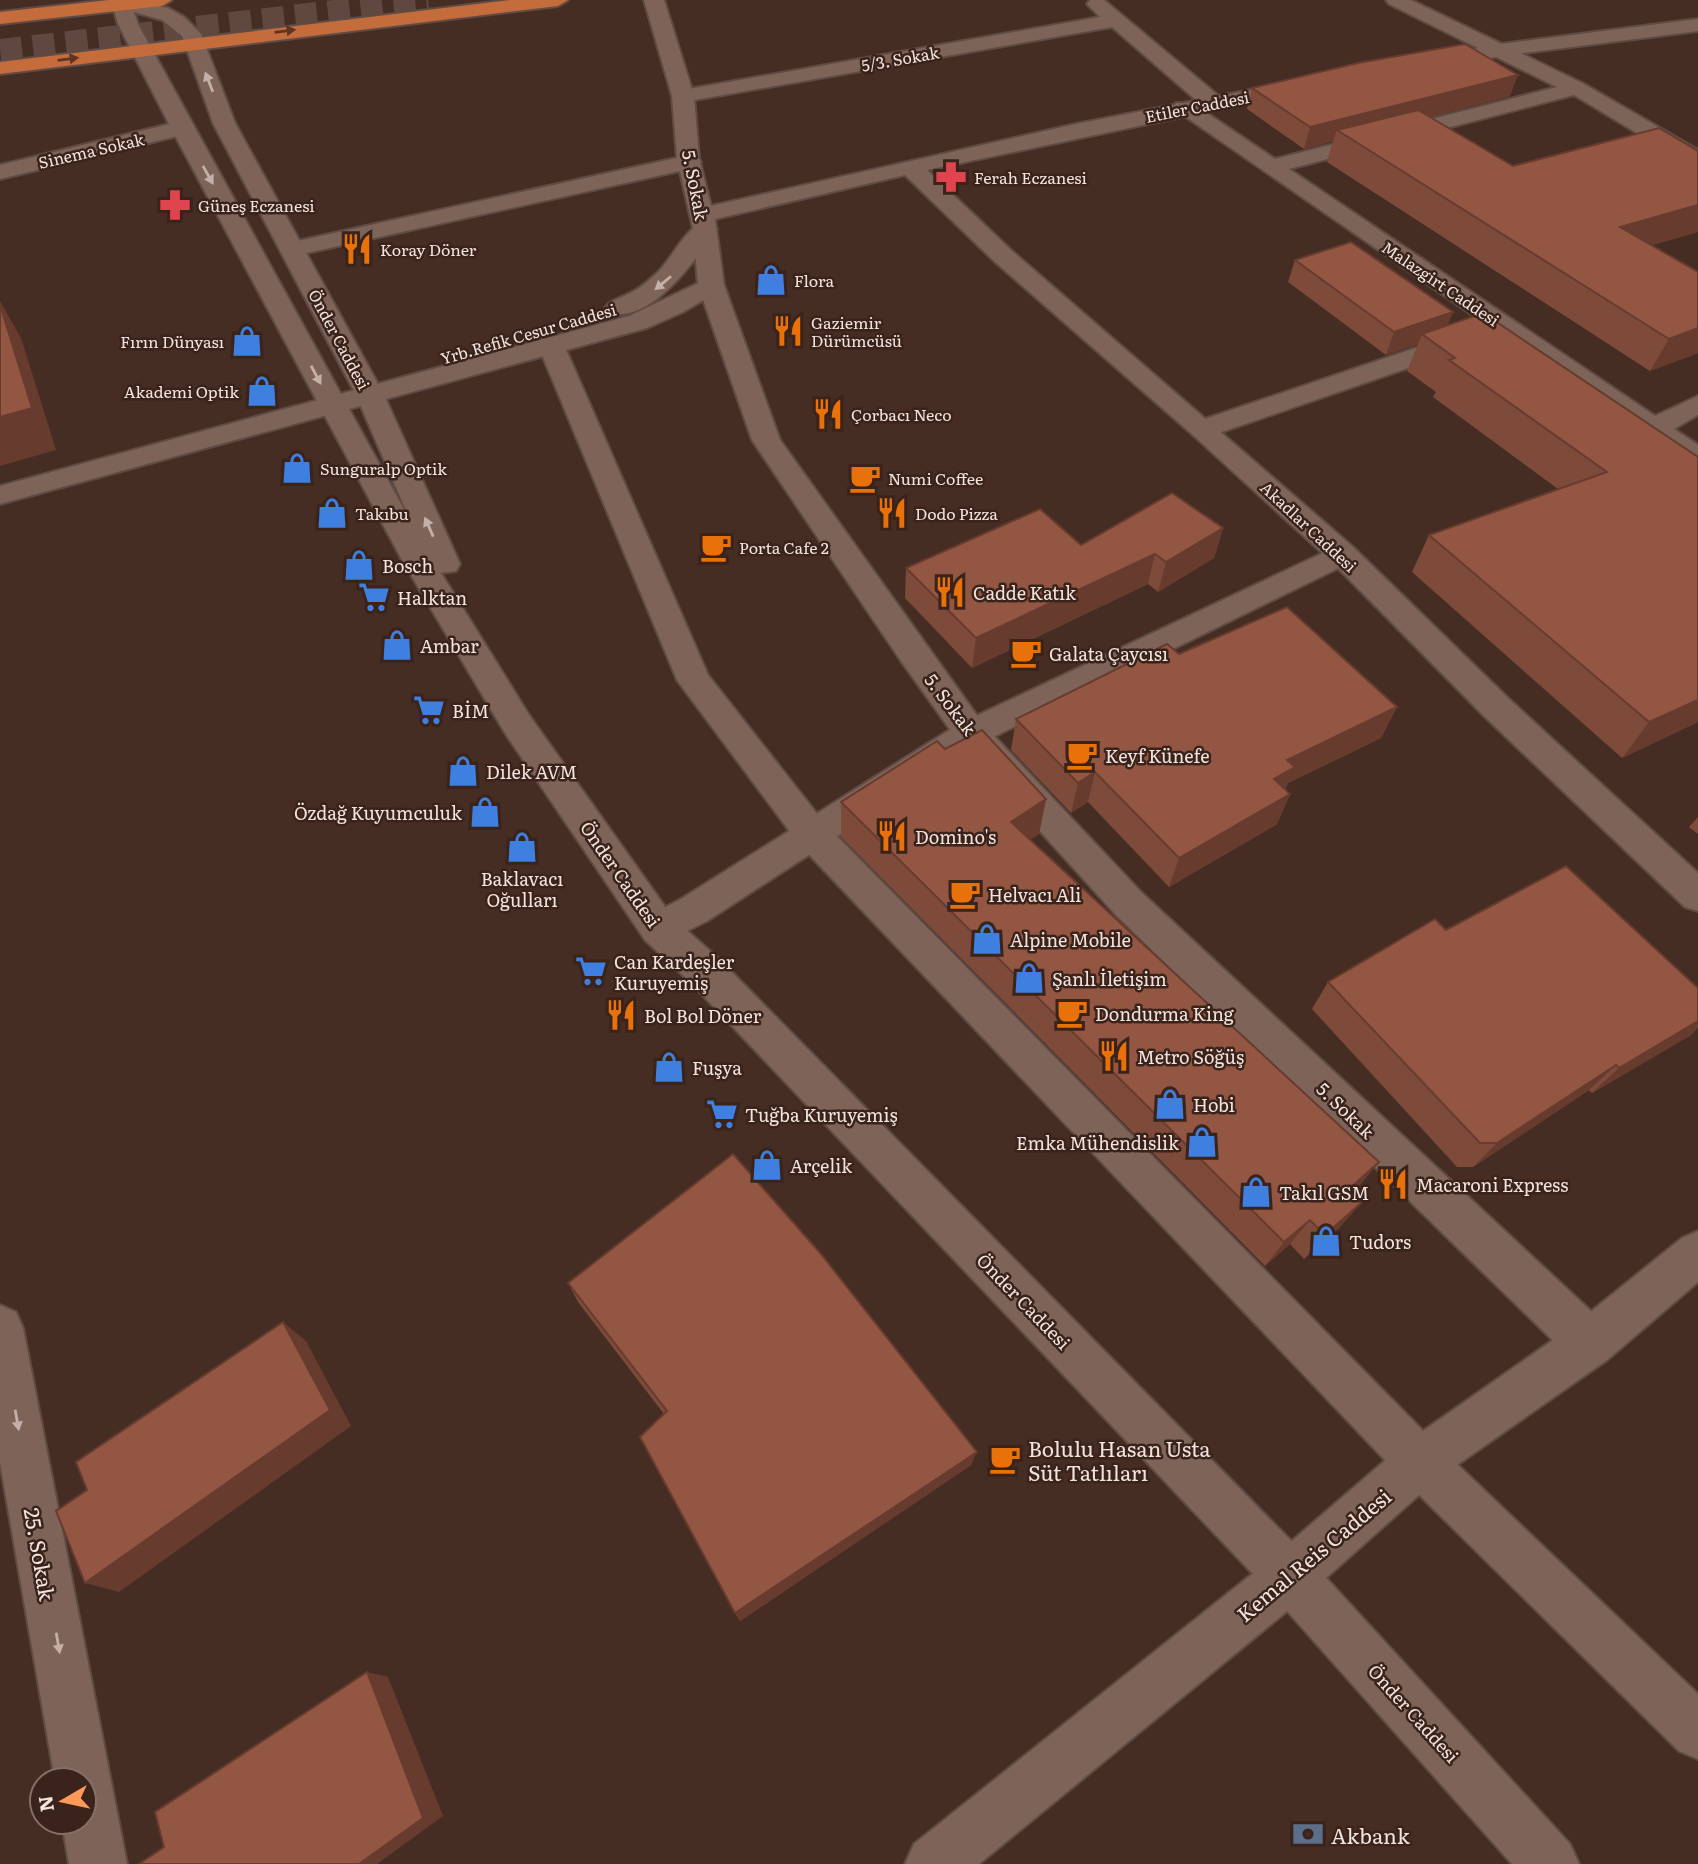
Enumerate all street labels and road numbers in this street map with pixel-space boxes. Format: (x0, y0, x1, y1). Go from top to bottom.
street label: 5/3. Sokak (859, 39, 941, 77)
street label: Etiler Caddesi (1143, 84, 1251, 128)
street label: Sinema Sokak (36, 126, 146, 174)
street label: 5. Sokak (676, 147, 716, 224)
street label: Malazgirt Caddesi (1377, 235, 1505, 331)
street label: Önder Caddesi (303, 285, 377, 393)
street label: Yrb.Refik Cesur Caddesi (437, 296, 619, 370)
street label: Akadlar Caddesi (1256, 475, 1362, 577)
street label: 5. Sokak (919, 667, 984, 741)
street label: Önder Caddesi (574, 815, 668, 933)
street label: 5. Sokak (1311, 1075, 1382, 1145)
street label: Önder Caddesi (971, 1247, 1077, 1355)
street label: Kemal Reis Caddesi (1229, 1480, 1397, 1628)
street label: 25. Sokak (18, 1505, 64, 1603)
street label: Önder Caddesi (1362, 1658, 1466, 1768)

